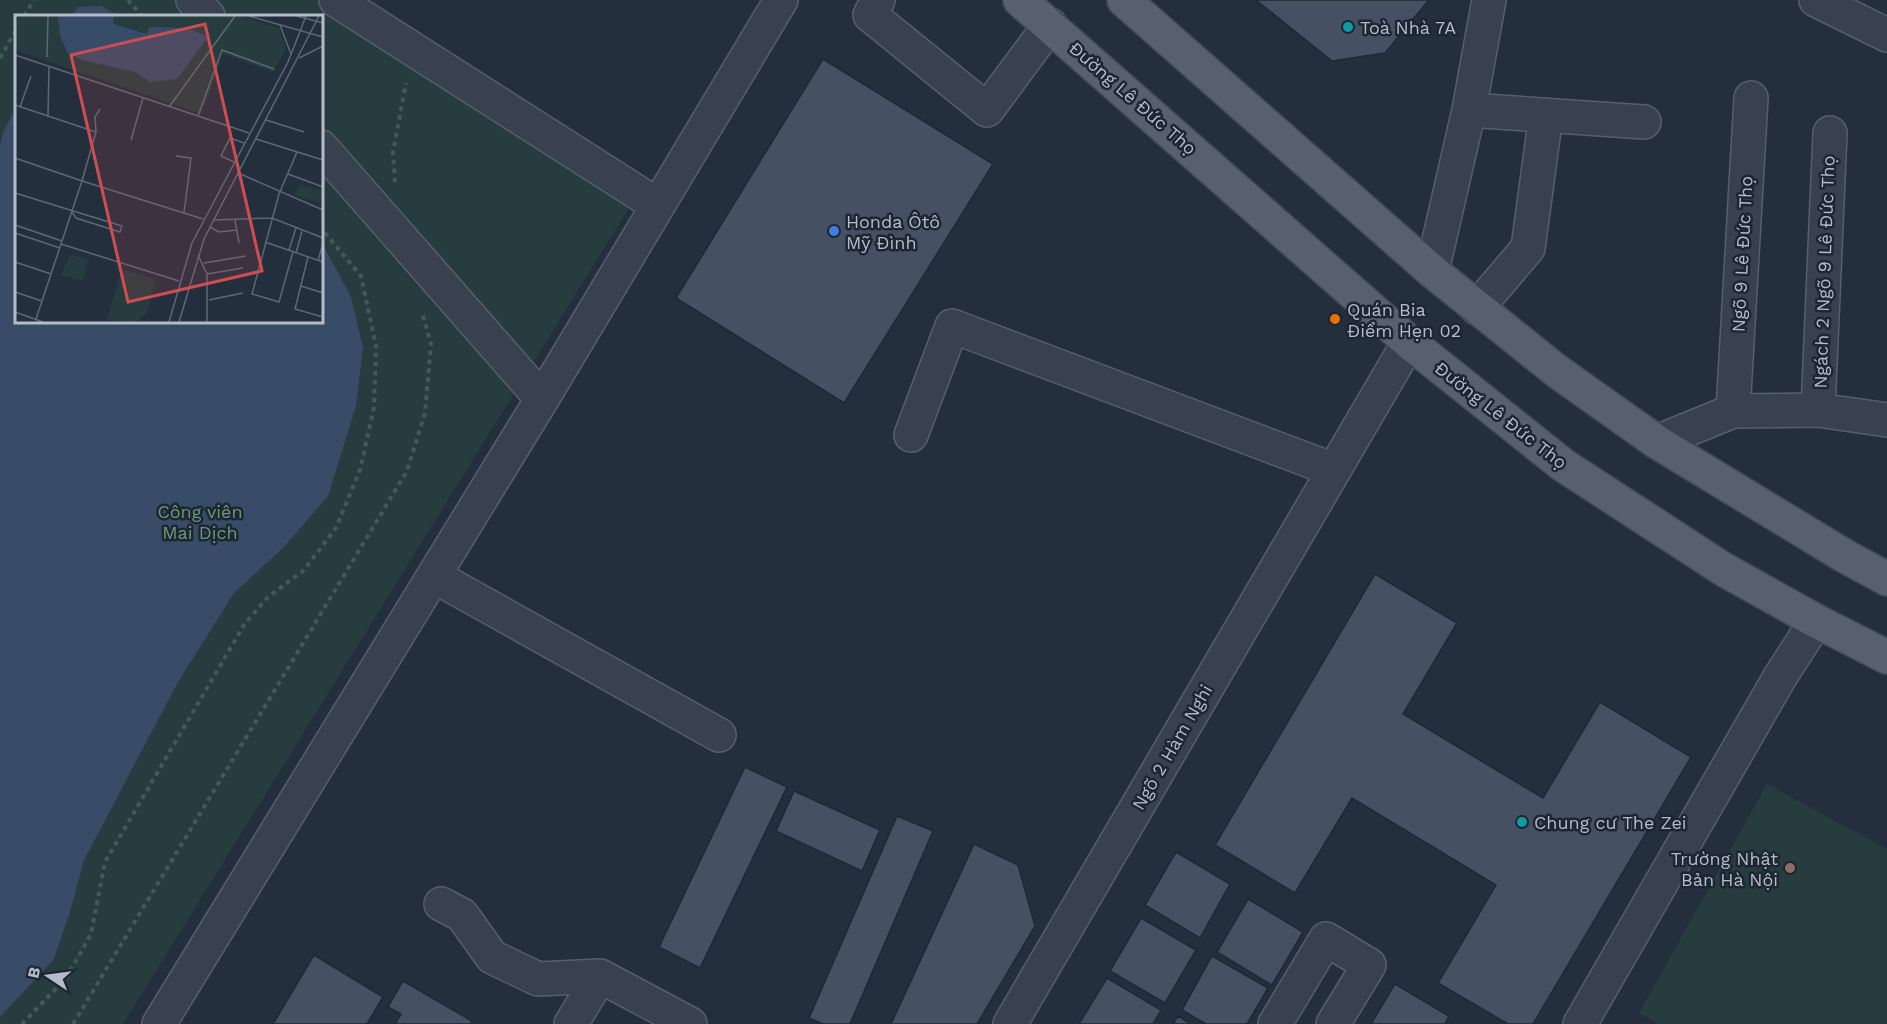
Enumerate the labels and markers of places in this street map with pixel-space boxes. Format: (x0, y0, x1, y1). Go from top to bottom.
place label: Toà Nhà 7A (1360, 17, 1456, 38)
marker: Toà Nhà 7A (1341, 20, 1355, 34)
place label: Honda Ôtô Mỹ Đình (846, 211, 940, 253)
marker: Honda Ôtô Mỹ Đình (827, 224, 841, 238)
place label: Quán Bia Điểm Hẹn 02 (1347, 299, 1461, 341)
marker: Quán Bia Điểm Hẹn 02 (1328, 312, 1342, 326)
place label: Chung cư The Zei (1534, 812, 1687, 833)
marker: Chung cư The Zei (1515, 815, 1529, 829)
place label: Trường Nhật Bản Hà Nội (1671, 848, 1778, 890)
marker: Trường Nhật Bản Hà Nội (1783, 861, 1797, 875)

